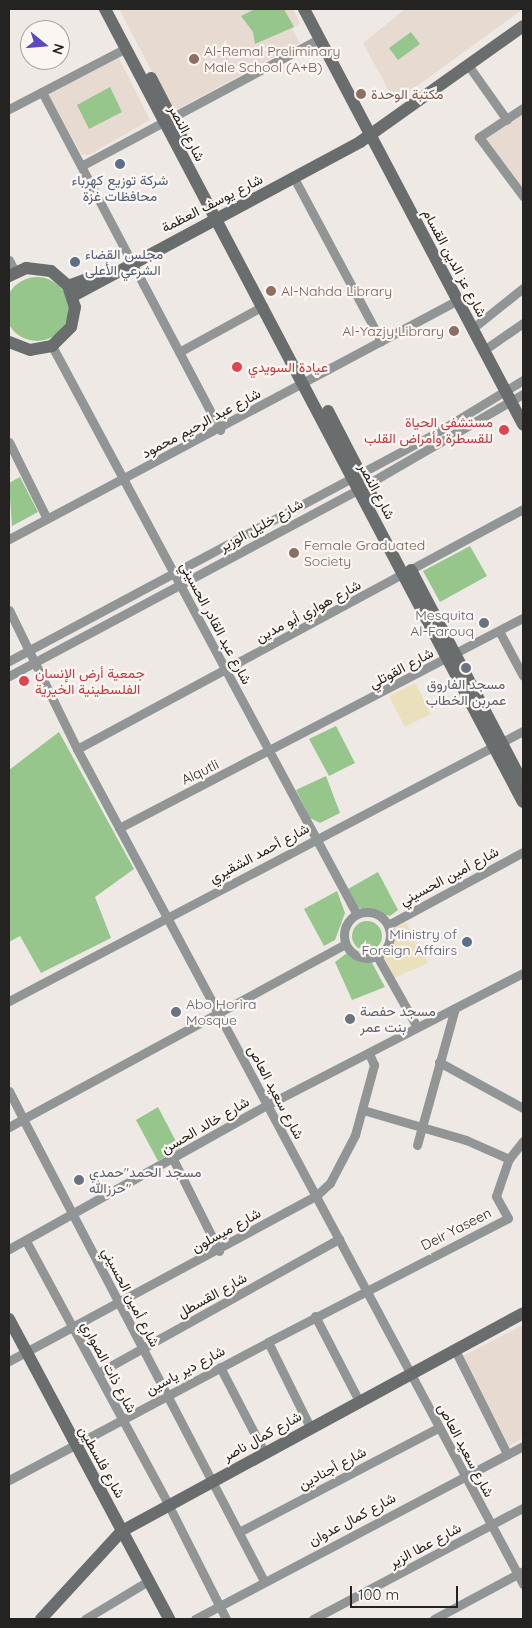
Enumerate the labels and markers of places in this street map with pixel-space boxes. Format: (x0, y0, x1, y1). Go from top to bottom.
place label: Al-Remal Preliminary Male School (A+B) (204, 43, 340, 75)
marker: Al-Remal Preliminary Male School (A+B) (188, 53, 200, 65)
place label: مكتبة الوحدة (371, 86, 443, 102)
marker: مكتبة الوحدة (355, 88, 367, 100)
marker: شركة توزيع كهرباء محافظات غزة (114, 158, 126, 170)
place label: شركة توزيع كهرباء محافظات غزة (72, 172, 168, 204)
place label: مجلس القضاء الشرعي الأعلى (85, 246, 163, 278)
marker: مجلس القضاء الشرعي الأعلى (69, 256, 81, 268)
place label: Al-Nahda Library (281, 283, 392, 299)
marker: Al-Nahda Library (265, 285, 277, 297)
place label: Al-Yazjy Library (342, 323, 444, 339)
marker: Al-Yazjy Library (448, 325, 460, 337)
place label: عيادة السويدي (248, 359, 328, 375)
marker: عيادة السويدي (230, 360, 244, 374)
place label: مستشفى الحياة للقسطرة وأمراض القلب (364, 414, 493, 447)
marker: مستشفى الحياة للقسطرة وأمراض القلب (497, 423, 511, 437)
place label: Female Graduated Society (304, 537, 425, 570)
marker: Female Graduated Society (288, 547, 300, 559)
place label: Mesquita Al-Farouq (410, 607, 474, 640)
marker: Mesquita Al-Farouq (478, 617, 490, 629)
marker: مسجد الفاروق عمربن الخطاب (460, 662, 472, 674)
place label: جمعية أرض الإنسان الفلسطينية الخيرية (35, 665, 145, 698)
marker: جمعية أرض الإنسان الفلسطينية الخيرية (17, 674, 31, 688)
place label: مسجد الفاروق عمربن الخطاب (426, 676, 506, 709)
place label: Ministry of Foreign Affairs (362, 926, 457, 959)
marker: Ministry of Foreign Affairs (461, 936, 473, 948)
place label: Abo Horira Mosque (186, 996, 256, 1028)
place label: مسجد حفصة بنت عمر (360, 1003, 436, 1036)
marker: Abo Horira Mosque (170, 1006, 182, 1018)
marker: مسجد حفصة بنت عمر (344, 1013, 356, 1025)
place label: مسجد الحمد"حمدي حرزالله" (89, 1164, 201, 1196)
marker: مسجد الحمد"حمدي حرزالله" (73, 1174, 85, 1186)

